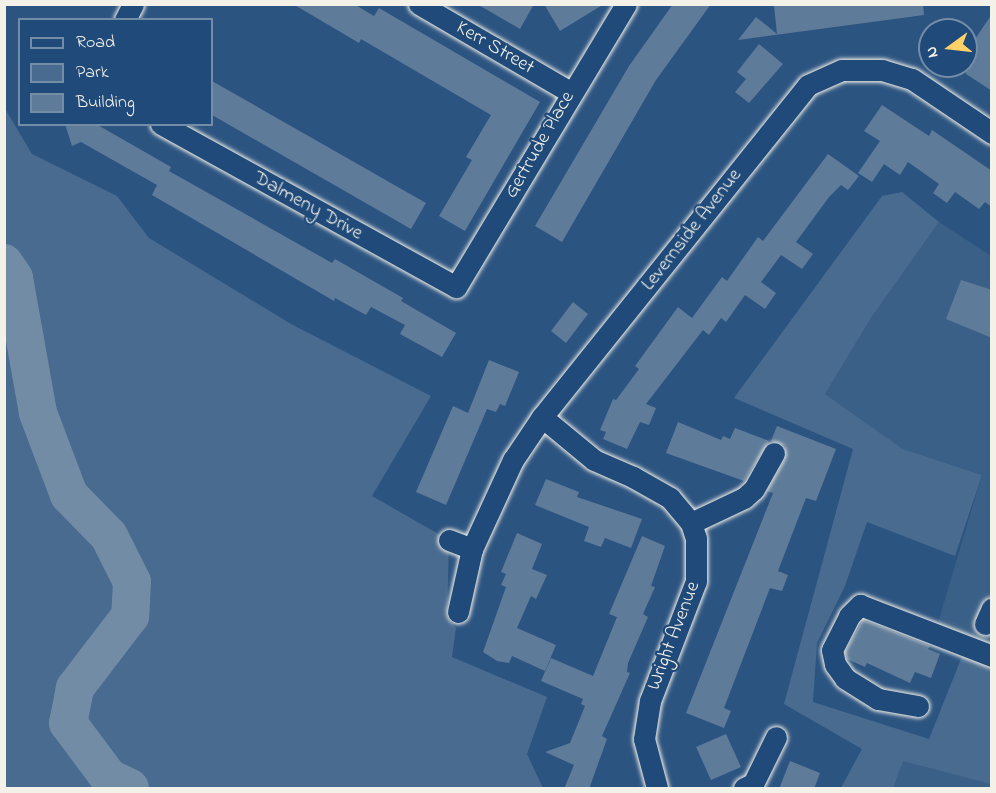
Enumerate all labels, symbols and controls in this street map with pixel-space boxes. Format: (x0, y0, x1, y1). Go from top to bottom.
street label: Kerr Street (452, 16, 538, 80)
legend (18, 18, 213, 126)
north arrow (918, 18, 978, 78)
text: Road (76, 30, 115, 56)
text: N (920, 44, 946, 60)
text: Park (76, 60, 109, 86)
street label: Gertrude Place (500, 87, 580, 203)
text: Building (76, 90, 135, 116)
street label: Levernside Avenue (637, 164, 747, 296)
street label: Dalmeny Drive (249, 166, 367, 246)
street label: Wright Avenue (642, 578, 706, 694)

